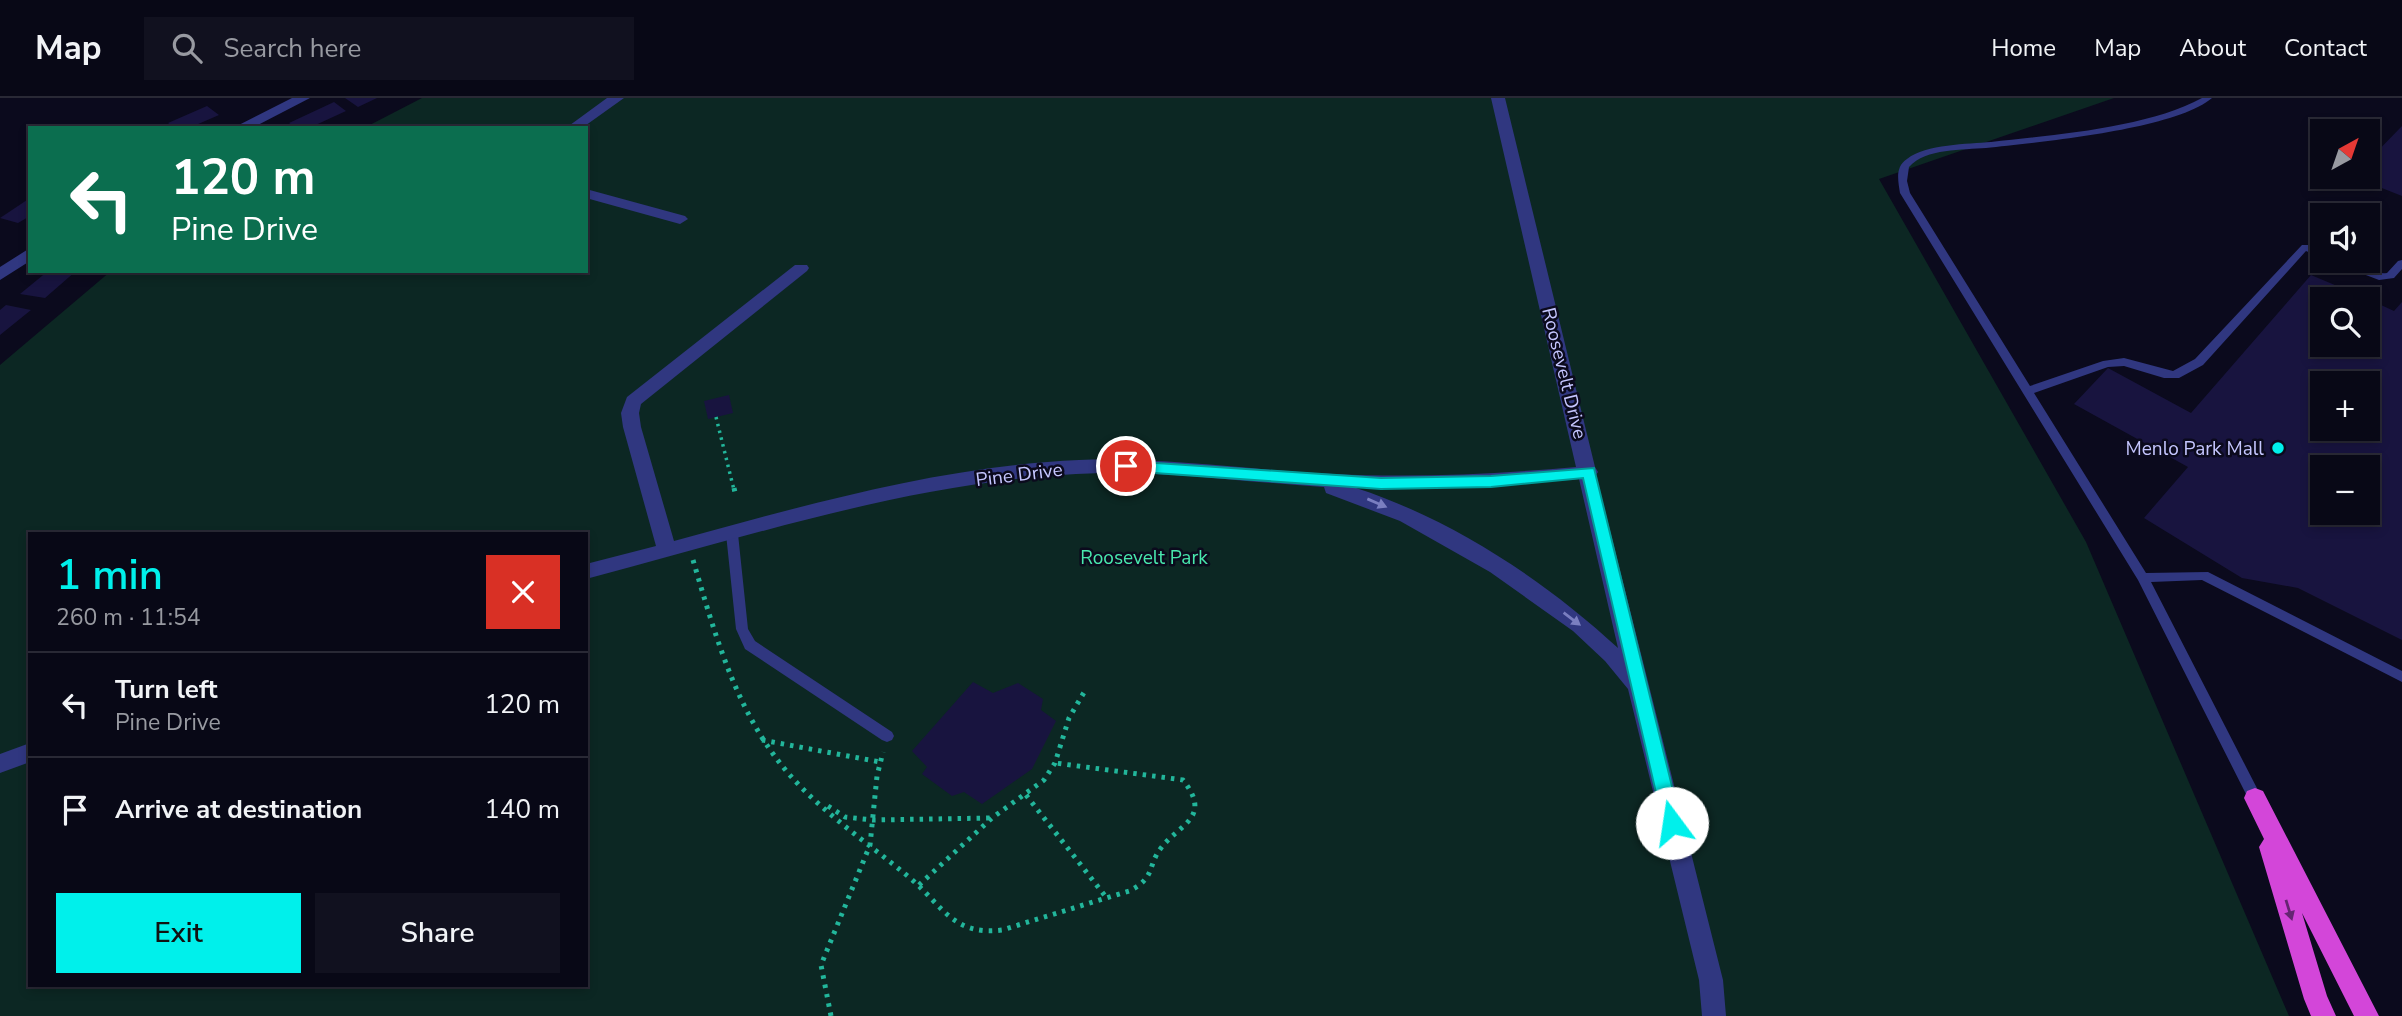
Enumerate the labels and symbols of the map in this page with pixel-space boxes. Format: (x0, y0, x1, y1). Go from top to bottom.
north arrow (2310, 119, 2380, 189)
street label: Roosevelt Drive (1535, 305, 1593, 442)
pin (1096, 436, 1156, 496)
place label: Menlo Park Mall (2125, 436, 2264, 462)
marker: Menlo Park Mall (2270, 440, 2286, 456)
street label: Pine Drive (974, 457, 1064, 493)
one-way arrow (1366, 498, 1387, 509)
park label: Roosevelt Park (1080, 545, 1208, 571)
one-way arrow (1563, 612, 1581, 626)
position arrow (1635, 786, 1709, 860)
one-way arrow (2284, 900, 2294, 921)

